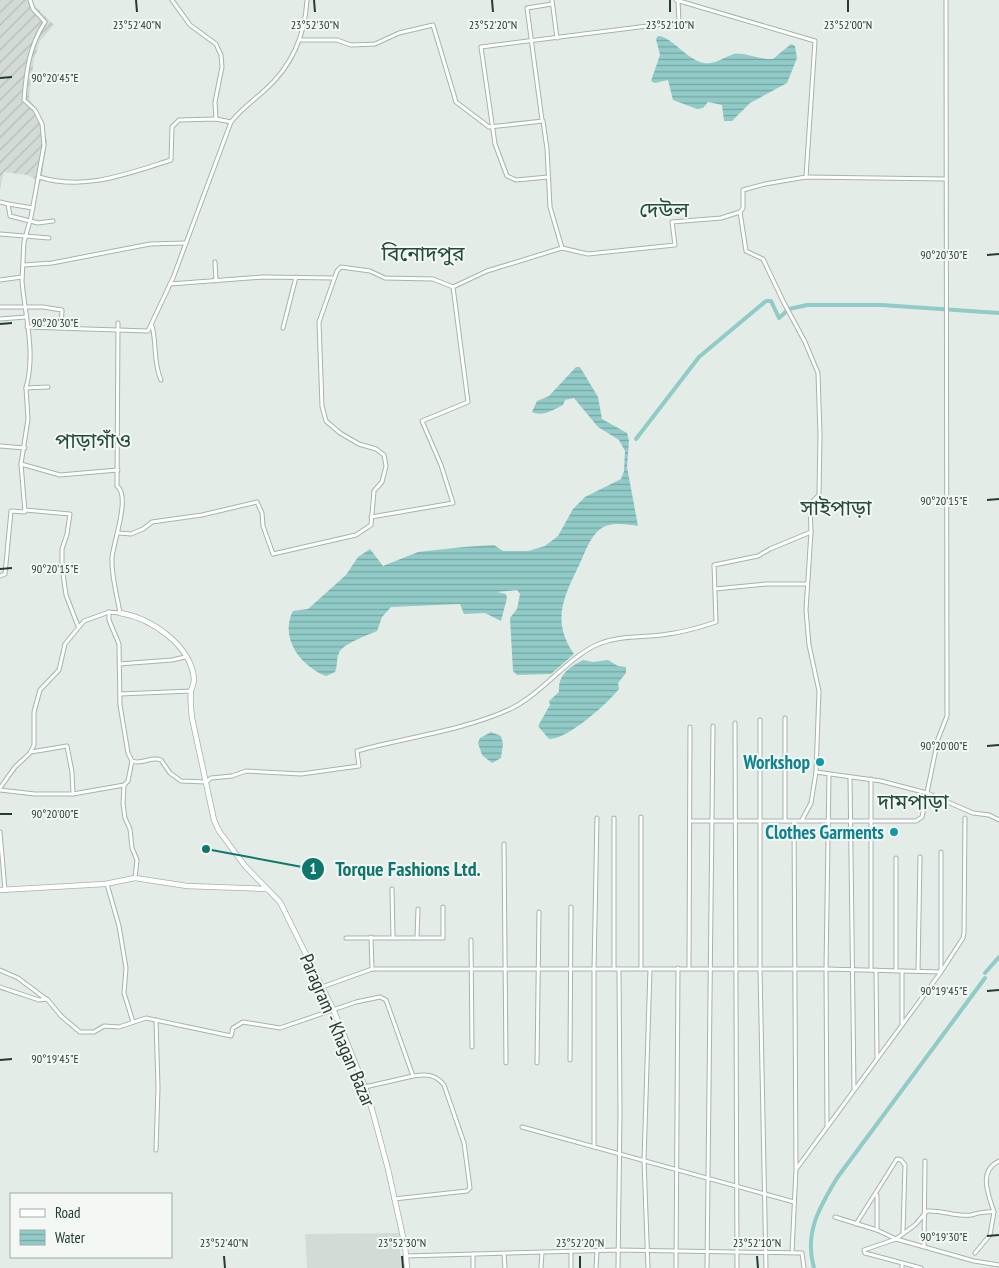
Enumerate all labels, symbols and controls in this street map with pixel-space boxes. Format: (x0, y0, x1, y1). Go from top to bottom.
text: 23°52'40"N (113, 17, 161, 32)
text: 23°52'30"N (291, 17, 339, 32)
text: 23°52'20"N (469, 17, 517, 32)
text: 23°52'10"N (646, 17, 694, 32)
text: 23°52'00"N (824, 17, 872, 32)
text: 90°20'45"E (31, 70, 79, 85)
district label: দেউল (639, 196, 689, 223)
district label: বিনোদপুর (380, 240, 465, 267)
text: 90°20'30"E (920, 247, 968, 262)
text: 90°20'30"E (31, 315, 79, 330)
district label: পাড়াগাঁও (55, 427, 131, 454)
text: 90°20'15"E (920, 493, 968, 508)
district label: সাইপাড়া (799, 494, 872, 521)
text: 90°20'15"E (31, 561, 79, 576)
text: 90°20'00"E (920, 738, 968, 753)
place label: Workshop (742, 750, 811, 774)
marker: Workshop (814, 756, 826, 768)
district label: দামপাড়া (876, 788, 949, 815)
text: 90°20'00"E (31, 806, 79, 821)
place label: Clothes Garments (765, 820, 884, 844)
marker: Clothes Garments (888, 826, 900, 838)
callout: Torque Fashions Ltd. (300, 851, 491, 886)
text: Torque Fashions Ltd. (335, 856, 481, 882)
text: 1 (309, 859, 317, 878)
street label: Paragram - Khagan Bazar (295, 950, 381, 1111)
text: 90°19'45"E (920, 983, 968, 998)
text: 90°19'45"E (31, 1051, 79, 1066)
legend (10, 1193, 172, 1258)
text: Road (55, 1203, 81, 1222)
text: Water (55, 1228, 86, 1247)
text: 90°19'30"E (920, 1229, 968, 1244)
text: 23°52'40"N (200, 1235, 248, 1250)
text: 23°52'30"N (378, 1235, 426, 1250)
text: 23°52'20"N (556, 1235, 604, 1250)
text: 23°52'10"N (733, 1235, 781, 1250)

